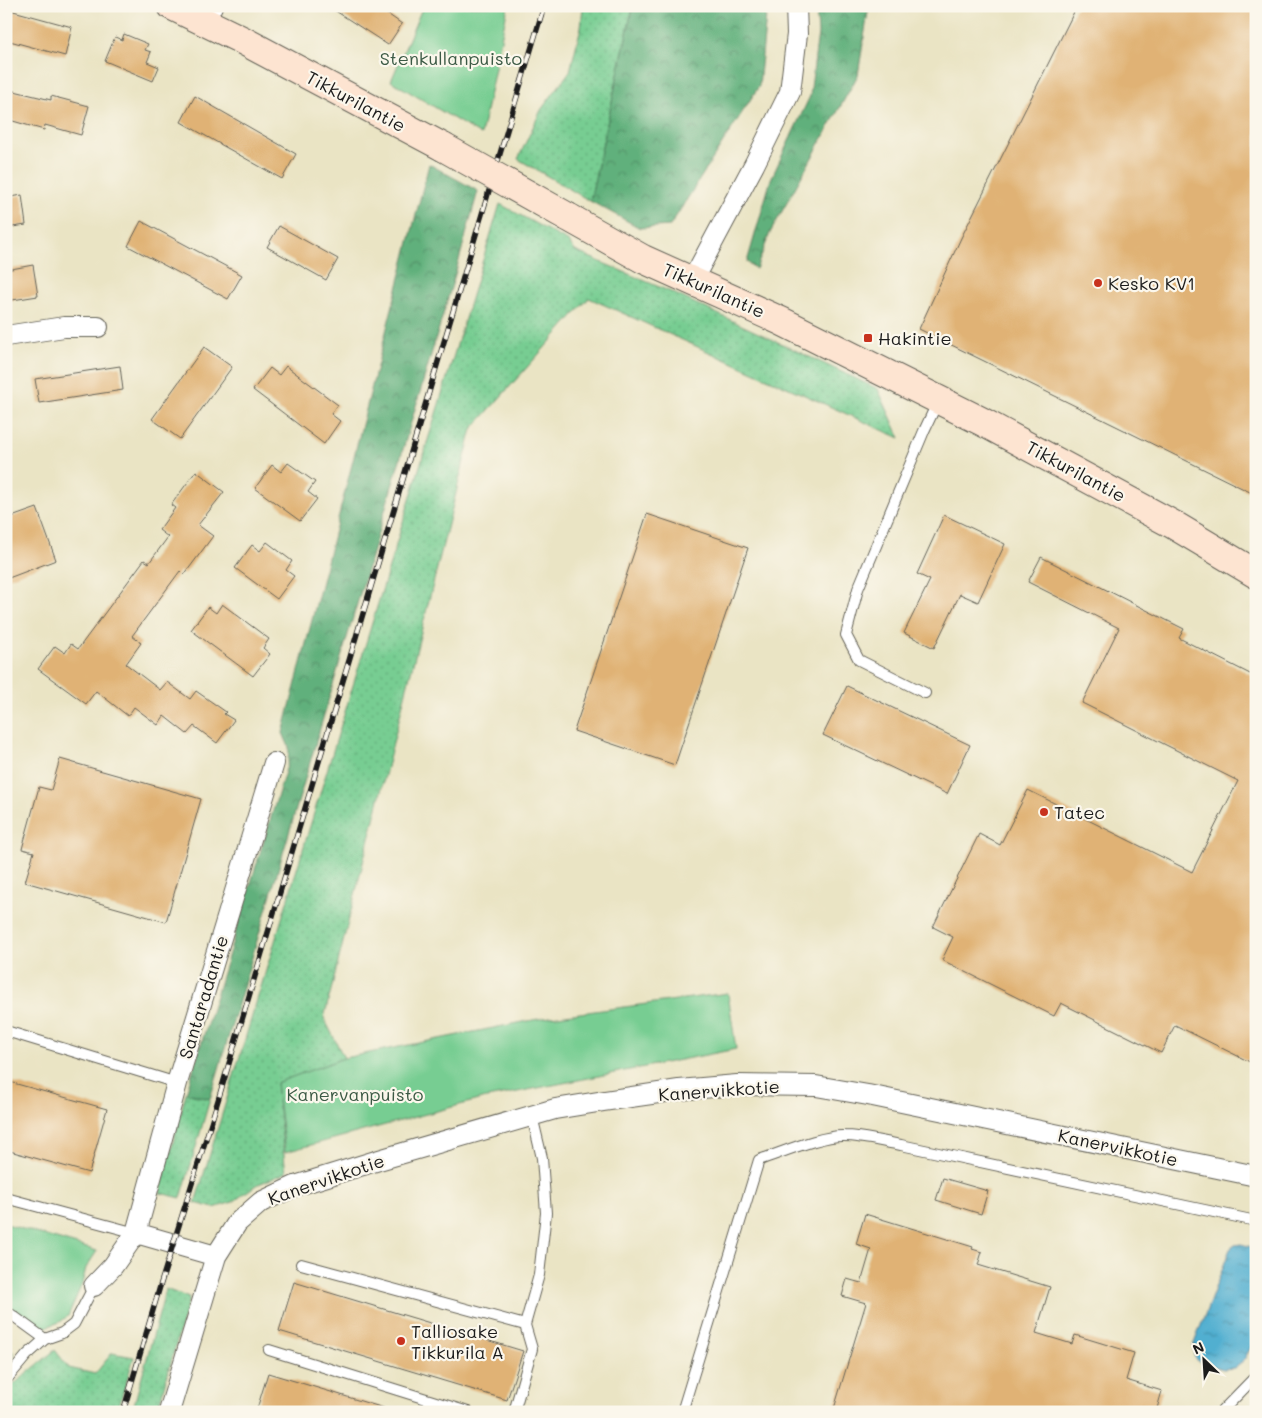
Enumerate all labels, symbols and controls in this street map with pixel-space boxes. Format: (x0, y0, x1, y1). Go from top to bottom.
park label: Stenkullanpuisto (380, 46, 523, 70)
street label: Tikkurilantie (302, 65, 410, 137)
street label: Tikkurilantie (659, 257, 769, 323)
place label: Kesko KV1 (1108, 271, 1195, 295)
marker: Kesko KV1 (1092, 277, 1104, 289)
place label: Hakintie (878, 326, 952, 350)
marker: Hakintie (862, 332, 874, 344)
street label: Tikkurilantie (1022, 435, 1130, 507)
place label: Tatec (1054, 800, 1105, 824)
marker: Tatec (1038, 806, 1050, 818)
street label: Santaradantie (173, 932, 233, 1062)
street label: Kanervikkotie (657, 1074, 781, 1106)
park label: Kanervanpuisto (287, 1082, 424, 1106)
street label: Kanervikkotie (1056, 1123, 1180, 1171)
street label: Kanervikkotie (265, 1148, 387, 1210)
place label: Talliosake Tikkurila A (411, 1319, 504, 1364)
marker: Talliosake Tikkurila A (395, 1335, 407, 1347)
north arrow (1180, 1336, 1230, 1386)
text: N (1189, 1337, 1207, 1359)

